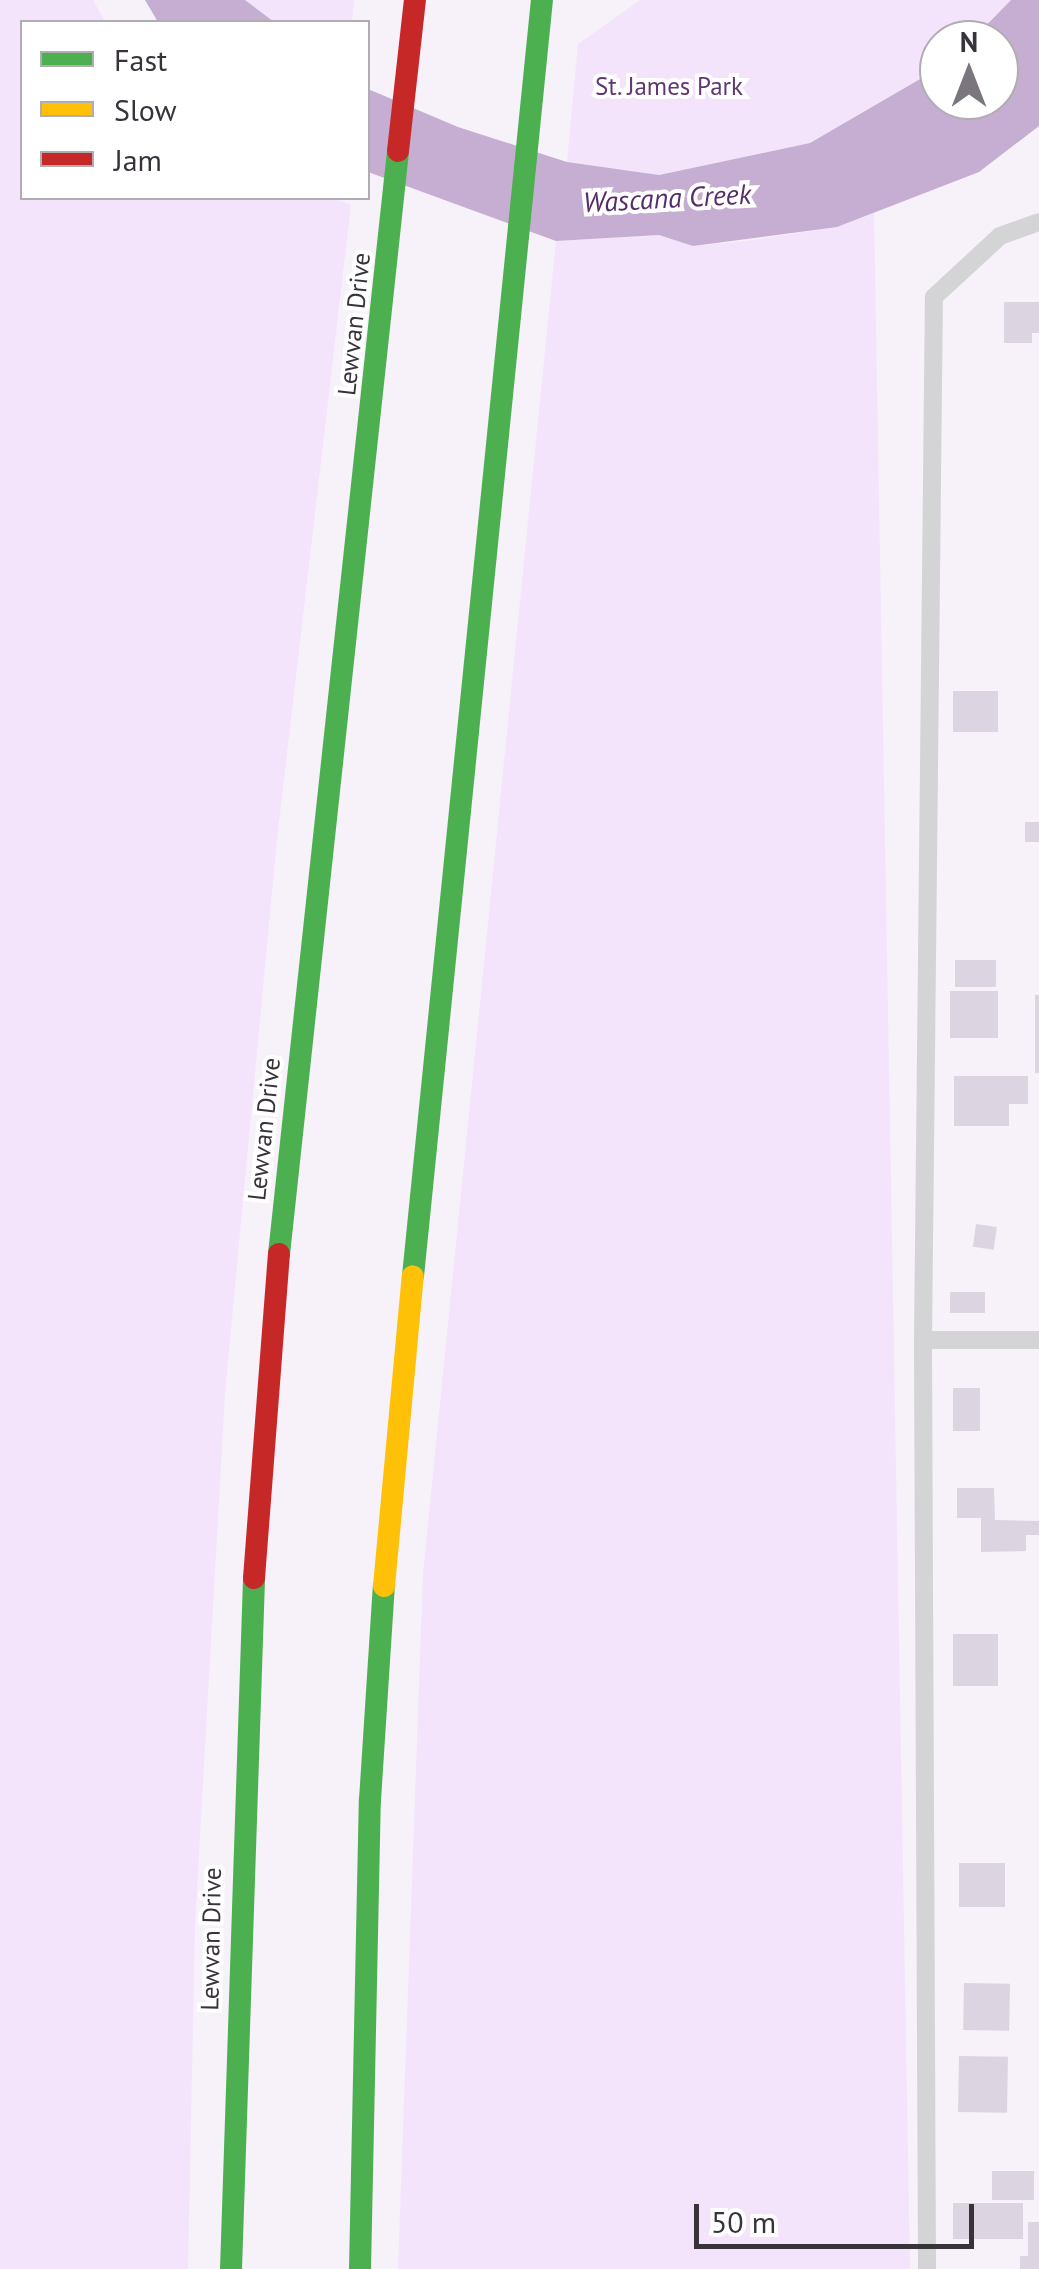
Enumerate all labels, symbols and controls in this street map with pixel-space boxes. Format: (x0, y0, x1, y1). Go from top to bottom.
legend (20, 20, 370, 200)
north arrow (919, 20, 1019, 120)
text: N (960, 23, 978, 60)
text: Fast (114, 40, 167, 79)
park label: St. James Park (594, 71, 744, 101)
text: Slow (114, 90, 177, 129)
text: Jam (114, 140, 162, 179)
water label: Wascana Creek (582, 177, 752, 219)
street label: Lewvan Drive (332, 251, 376, 397)
street label: Lewvan Drive (242, 1056, 286, 1202)
street label: Lewvan Drive (195, 1867, 227, 2011)
scale bar (699, 2184, 979, 2246)
text: 50 m (711, 2202, 776, 2241)

